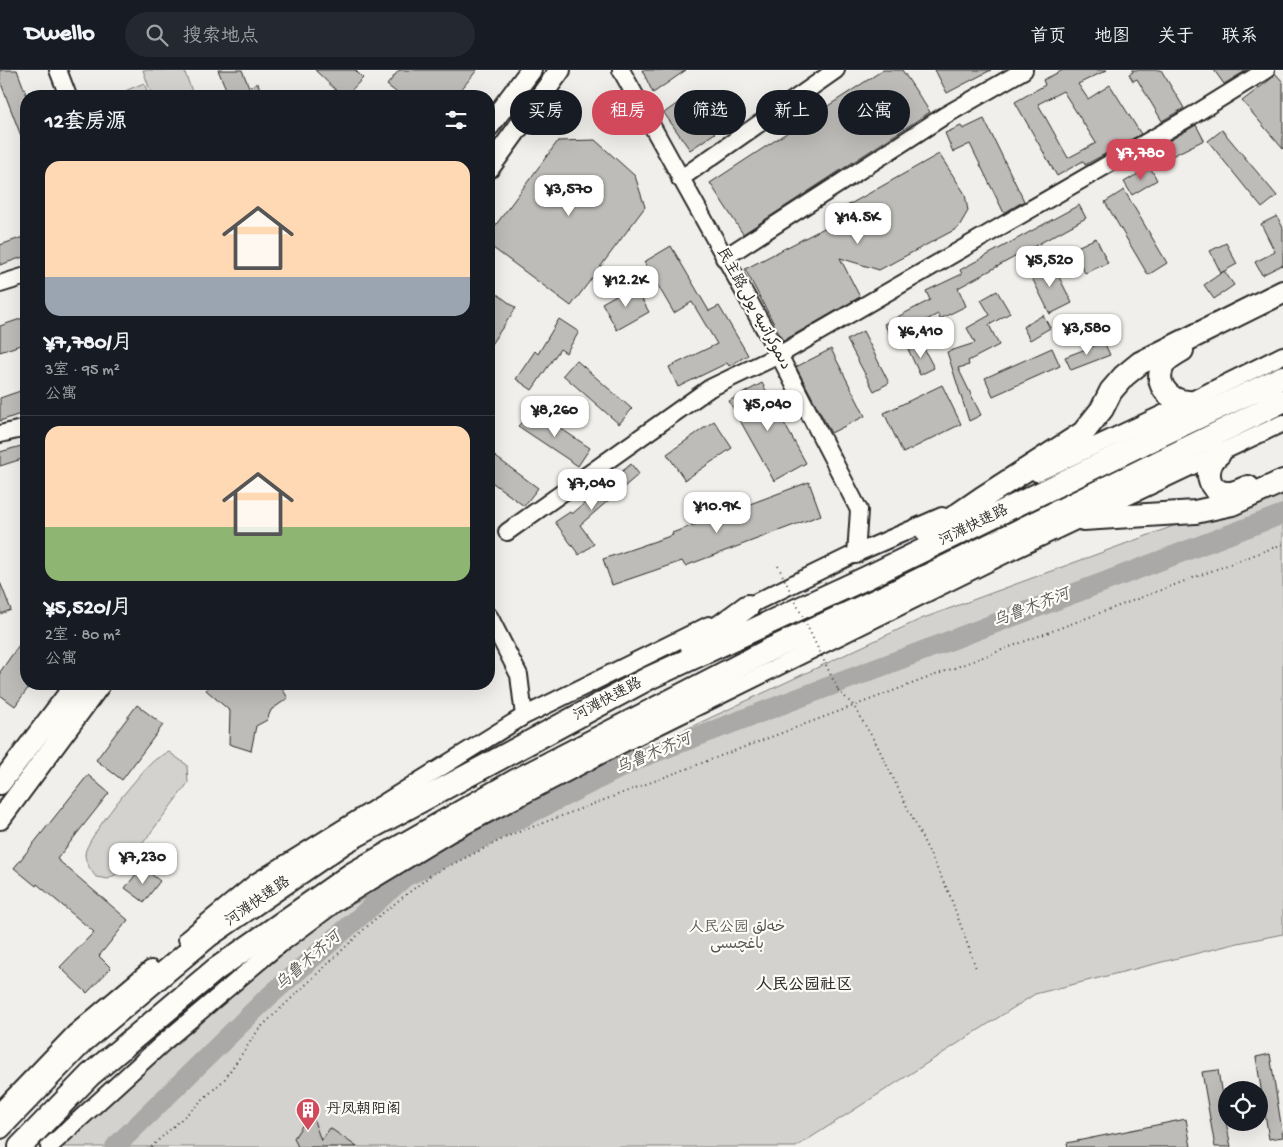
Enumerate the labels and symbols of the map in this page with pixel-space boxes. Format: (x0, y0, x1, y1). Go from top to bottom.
pin: ¥7,780 (1100, 138, 1182, 181)
pin: ¥3,570 (528, 174, 610, 217)
pin: ¥14.5K (817, 202, 899, 245)
street label: 民主路دىموكراتىيە يولى (712, 245, 794, 373)
pin: ¥5,520 (1009, 246, 1091, 288)
pin: ¥12.2K (585, 266, 667, 308)
pin: ¥3,580 (1046, 314, 1128, 356)
pin: ¥6,410 (880, 316, 962, 359)
pin: ¥5,040 (727, 390, 809, 432)
pin: ¥8,260 (514, 396, 596, 438)
pin: ¥7,040 (551, 468, 633, 511)
pin: ¥10.9K (676, 492, 758, 534)
street label: 河滩快速路 (936, 501, 1012, 551)
water label: 乌鲁木齐河 (991, 583, 1076, 632)
street label: 河滩快速路 (570, 674, 645, 726)
water label: 乌鲁木齐河 (613, 728, 697, 779)
pin: ¥7,230 (102, 842, 184, 885)
street label: 河滩快速路 (222, 872, 294, 931)
park label: 人民公园 خەلق باغچىسى (689, 919, 785, 954)
water label: 乌鲁木齐河 (271, 925, 348, 995)
district label: 人民公园社区 (756, 976, 852, 996)
building icon: 丹凤朝阳阁 (295, 1097, 321, 1131)
place label: 丹凤朝阳阁 (326, 1101, 401, 1119)

